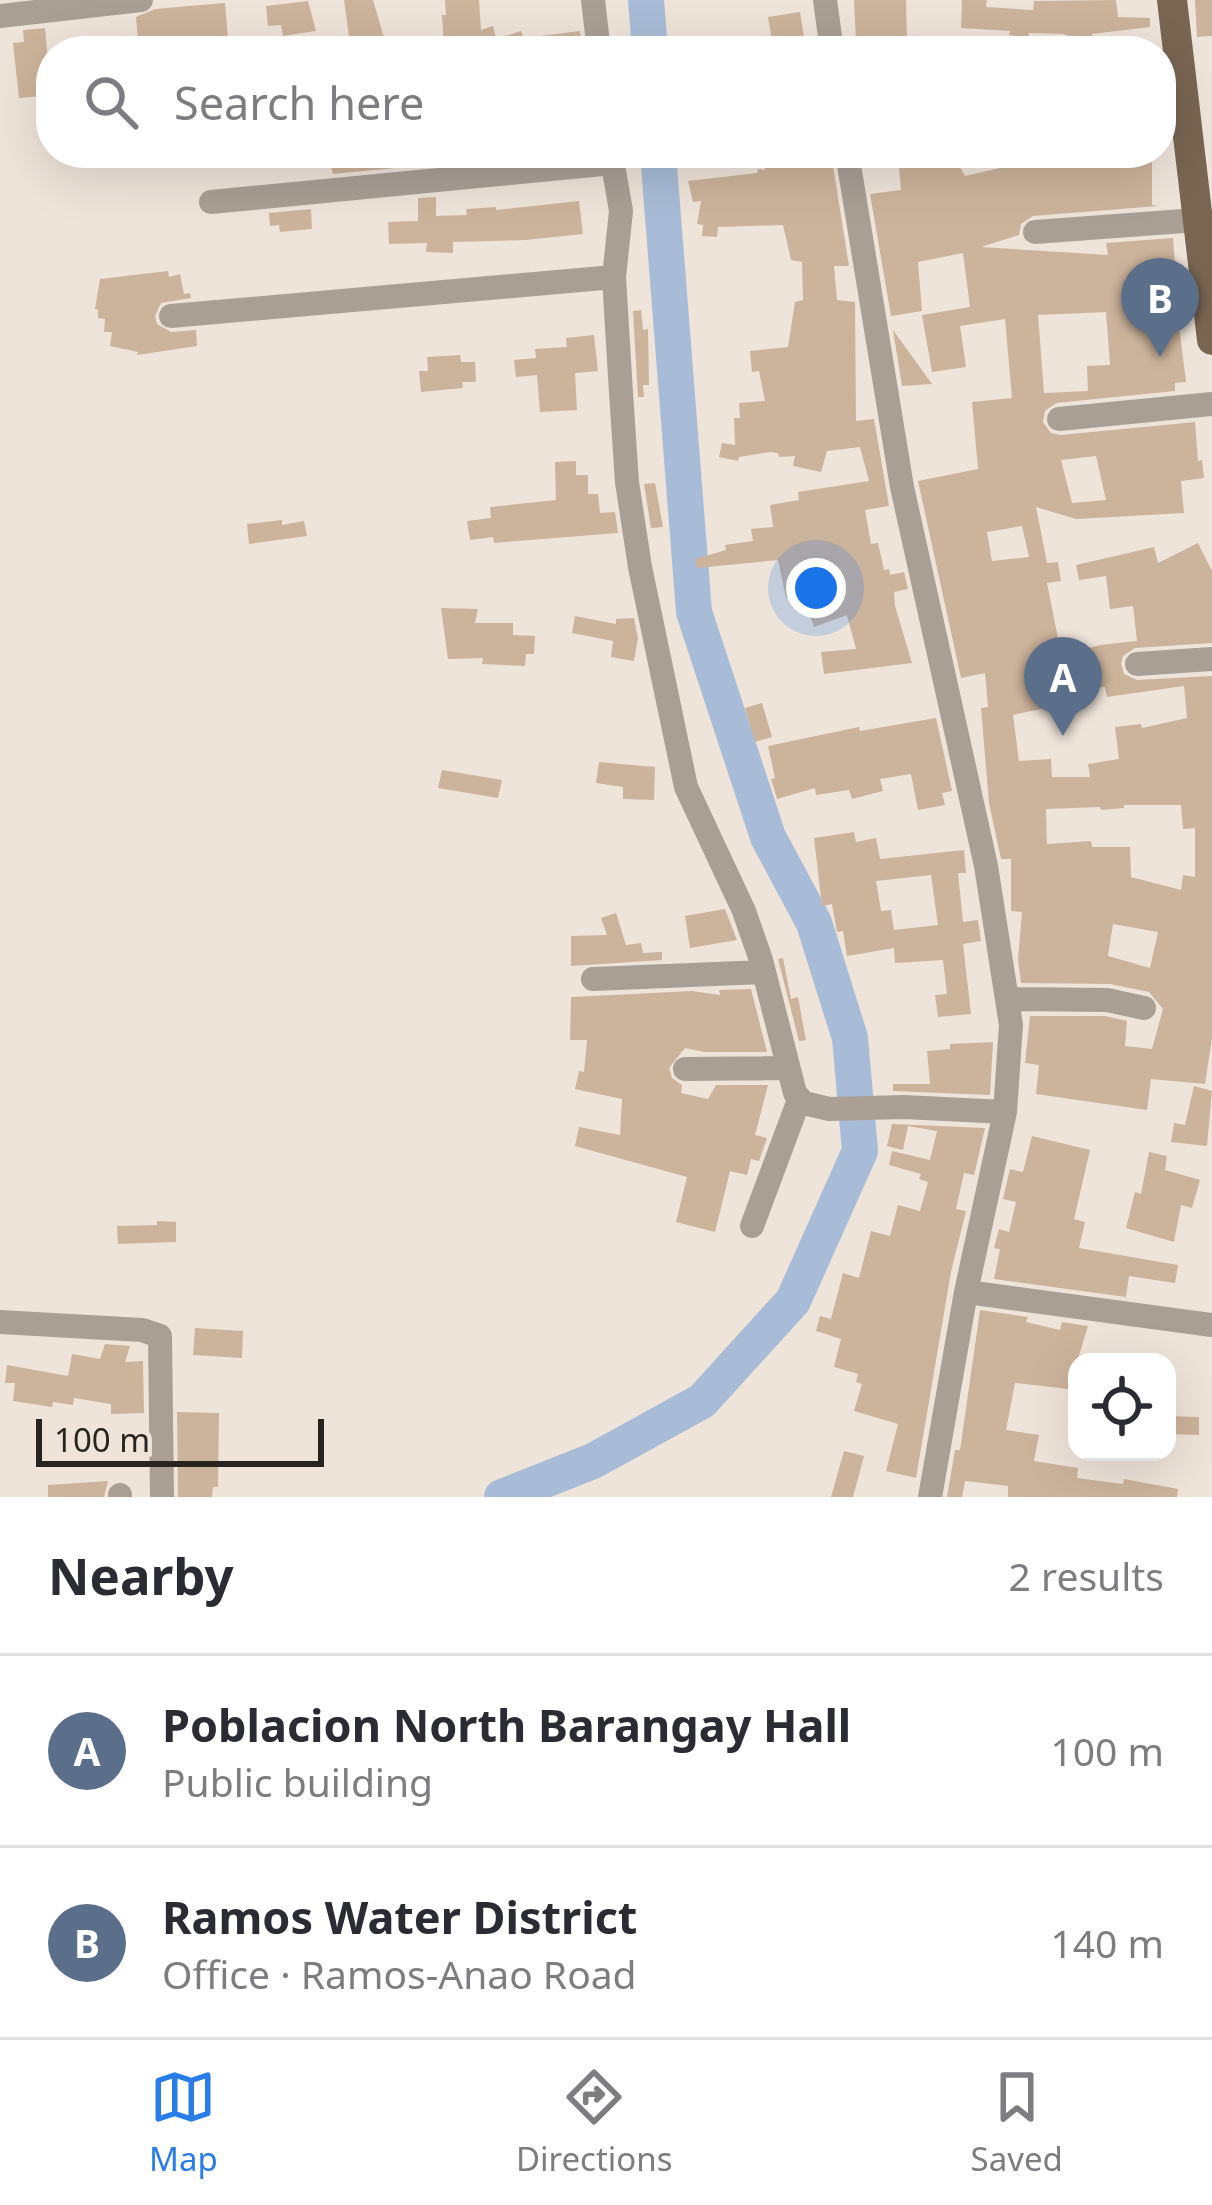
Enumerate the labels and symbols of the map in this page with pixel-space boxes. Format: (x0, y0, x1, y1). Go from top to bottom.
pin: B (1121, 258, 1199, 357)
your location (786, 558, 846, 618)
pin: A (1024, 637, 1102, 736)
scale bar (36, 1413, 324, 1466)

